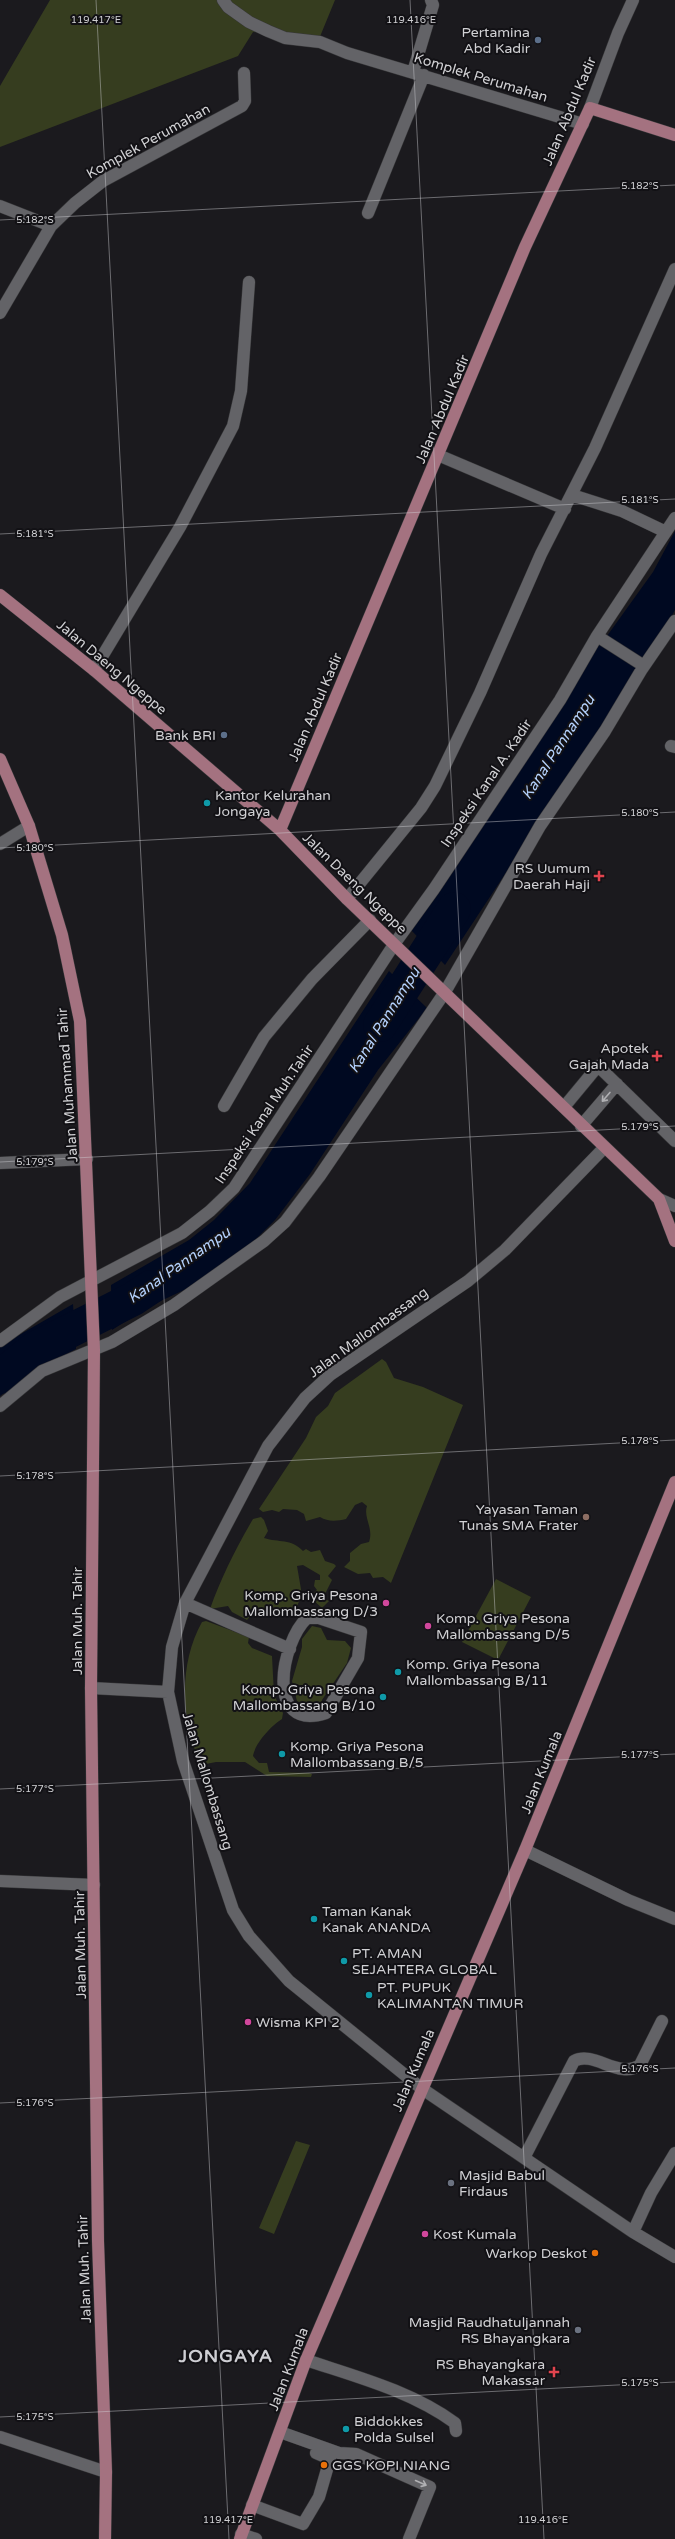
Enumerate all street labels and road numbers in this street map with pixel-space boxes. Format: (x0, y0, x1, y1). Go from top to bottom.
street label: Komplek Perumahan (412, 49, 550, 106)
street label: Jalan Abdul Kadir (539, 54, 600, 168)
street label: Komplek Perumahan (83, 100, 213, 183)
street label: Jalan Abdul Kadir (412, 352, 473, 466)
street label: Jalan Daeng Ngeppe (53, 616, 170, 718)
street label: Jalan Abdul Kadir (285, 650, 346, 764)
street label: Inspeksi Kanal A. Kadir (437, 716, 536, 850)
street label: Jalan Daeng Ngeppe (299, 829, 410, 938)
street label: Jalan Muhammad Tahir (54, 1006, 81, 1163)
street label: Inspeksi Kanal Muh.Tahir (212, 1041, 318, 1187)
street label: Jalan Mallombassang (305, 1283, 431, 1381)
street label: Jalan Muh. Tahir (69, 1566, 86, 1675)
street label: Jalan Mallombassang (178, 1710, 237, 1852)
street label: Jalan Kumala (517, 1728, 566, 1816)
street label: Jalan Muh. Tahir (71, 1890, 90, 1999)
street label: Jalan Kumala (388, 2026, 438, 2114)
street label: Jalan Muh. Tahir (74, 2214, 95, 2323)
street label: Jalan Kumala (265, 2325, 312, 2413)

